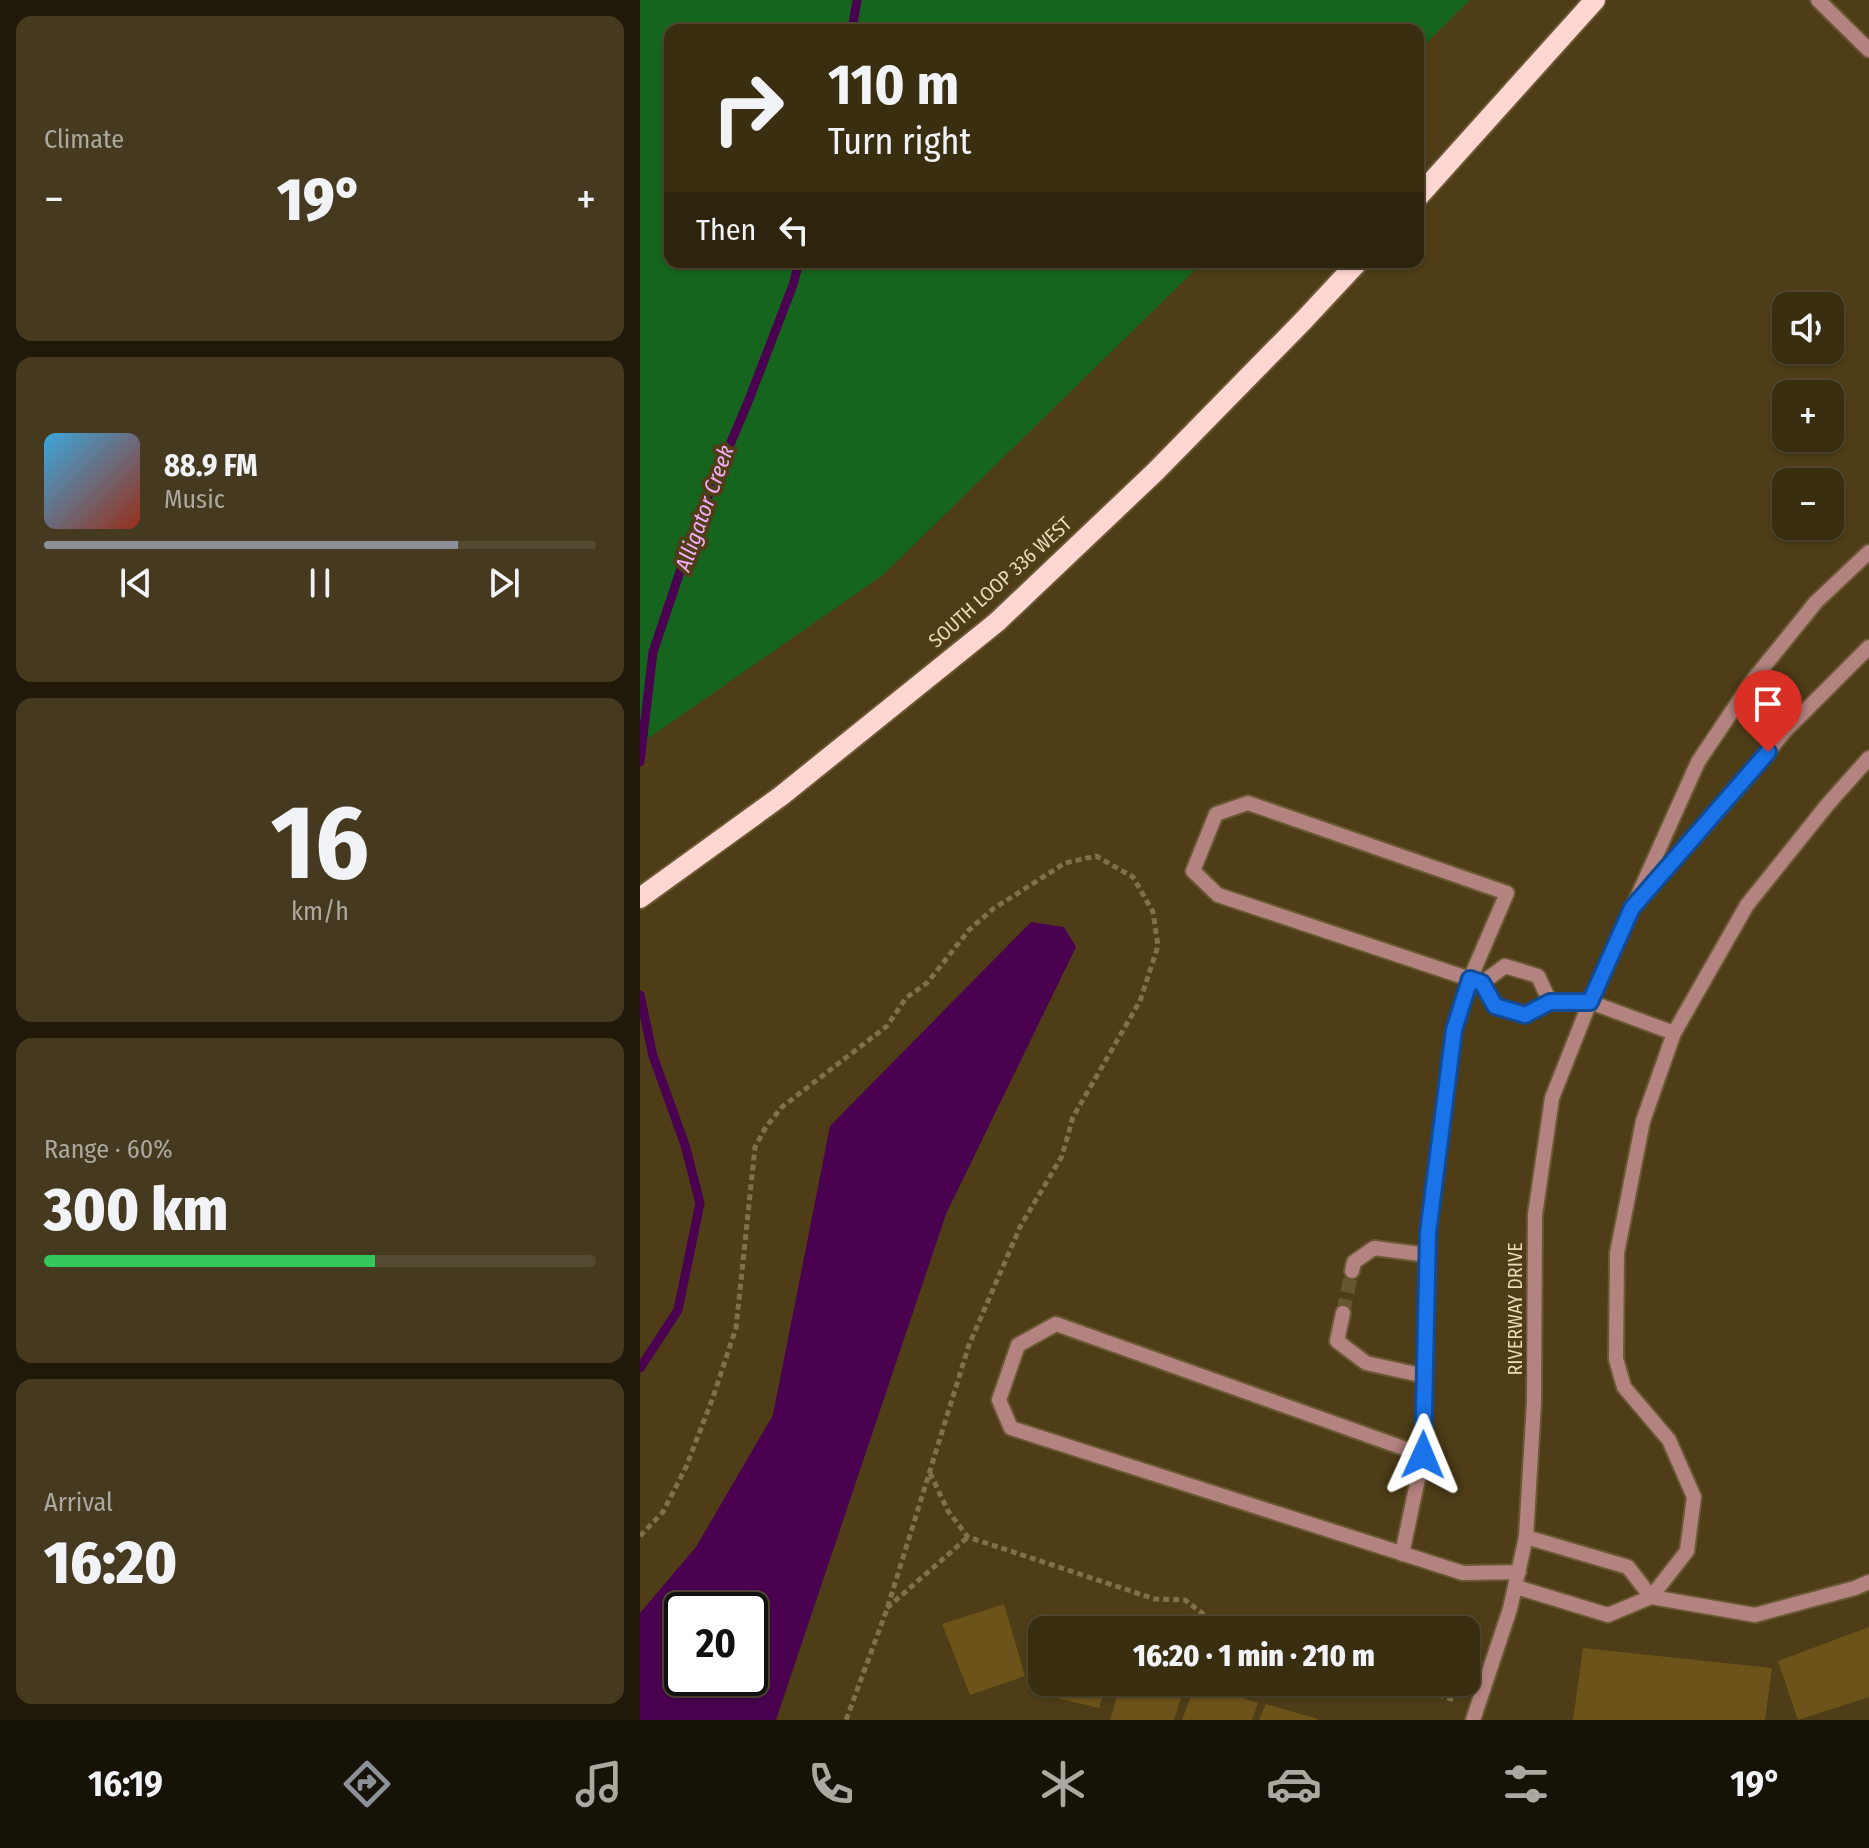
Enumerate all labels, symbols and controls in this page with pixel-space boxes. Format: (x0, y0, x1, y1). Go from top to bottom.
text: 110 m (828, 52, 959, 119)
icon: right (696, 56, 800, 160)
text: Turn right (828, 120, 971, 164)
text: Climate (44, 124, 124, 155)
text: 19° (277, 164, 363, 236)
text: − (44, 173, 64, 226)
text: + (576, 173, 596, 226)
icon: left (772, 208, 816, 252)
text: Then (696, 212, 756, 248)
map controls (1772, 292, 1844, 540)
button: sound (1772, 292, 1844, 364)
button: + (1772, 380, 1844, 452)
water label: Alligator Creek (669, 442, 740, 576)
text: 88.9 FM (164, 448, 258, 484)
button: − (1772, 468, 1844, 540)
text: Music (164, 484, 225, 515)
street label: SOUTH LOOP 336 WEST (924, 511, 1077, 653)
icon: previous (114, 561, 158, 605)
icon: pause (298, 561, 342, 605)
icon: next (482, 561, 526, 605)
pin (1734, 670, 1802, 752)
icon: arrive (1746, 682, 1790, 726)
text: 16 (271, 781, 369, 906)
text: km/h (291, 896, 349, 927)
text: Range · 60% (44, 1134, 173, 1165)
text: 300 km (44, 1174, 228, 1246)
street label: RIVERWAY DRIVE (1503, 1242, 1527, 1376)
position arrow (1381, 1413, 1465, 1497)
text: Arrival (44, 1487, 113, 1518)
text: 16:20 (44, 1527, 177, 1599)
speed limit sign: 20 (664, 1592, 768, 1696)
text: 16:20 · 1 min · 210 m (1133, 1638, 1375, 1674)
icon: directions (339, 1756, 395, 1812)
icon: music (571, 1756, 627, 1812)
icon: phone (803, 1756, 859, 1812)
icon: climate (1035, 1756, 1091, 1812)
icon: car (1266, 1756, 1322, 1812)
icon: filters (1498, 1756, 1554, 1812)
text: 16:19 (88, 1762, 163, 1806)
text: 19° (1730, 1762, 1781, 1806)

